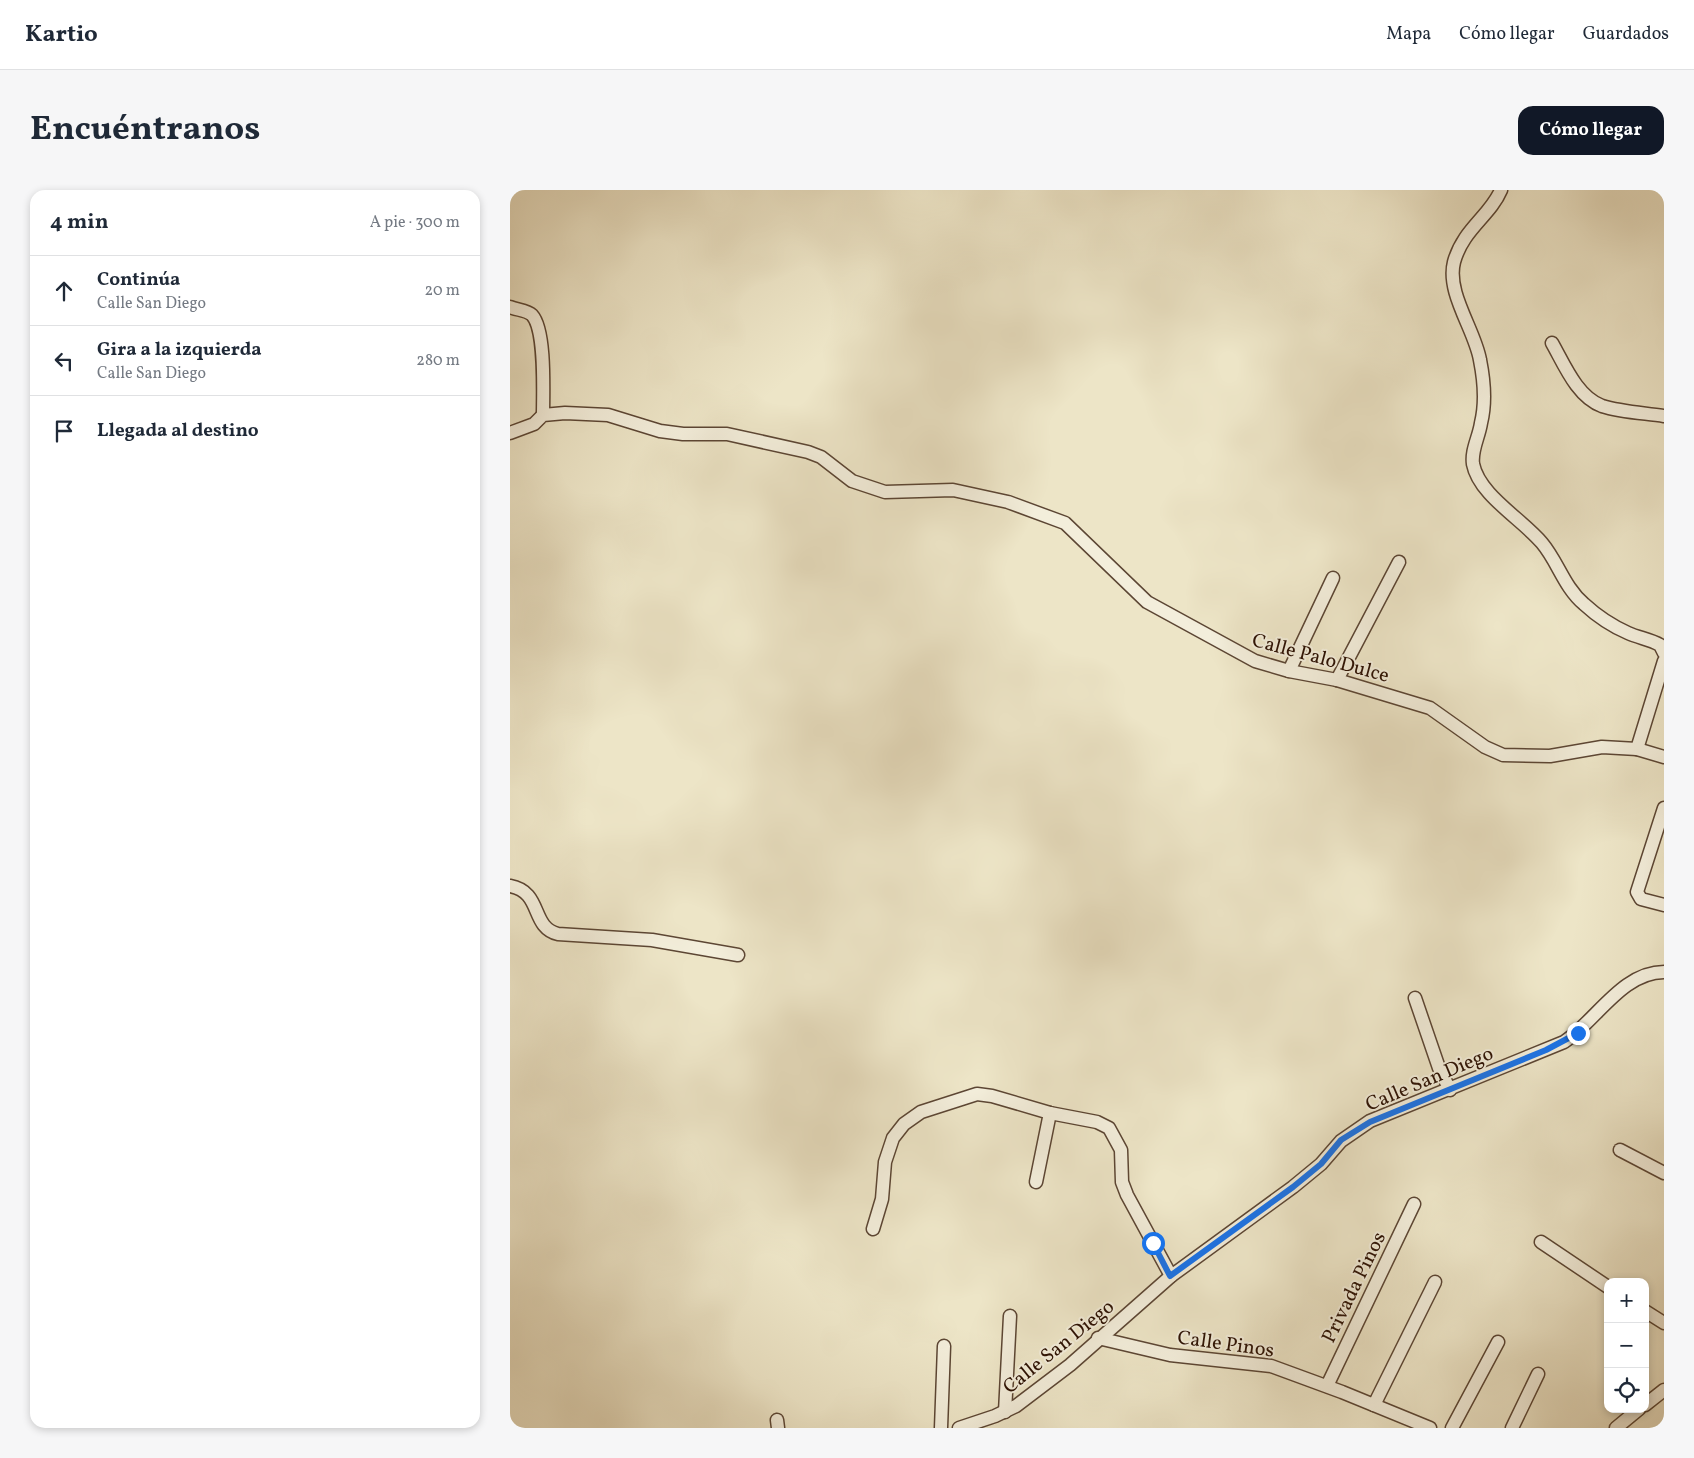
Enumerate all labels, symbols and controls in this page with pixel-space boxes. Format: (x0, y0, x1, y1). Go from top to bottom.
text: Kartio (25, 18, 98, 52)
text: Mapa (1386, 22, 1431, 47)
text: Cómo llegar (1459, 22, 1555, 47)
text: Guardados (1583, 22, 1669, 47)
text: Encuéntranos (30, 106, 260, 154)
button: Cómo llegar (1518, 106, 1664, 155)
text: 4 min (50, 208, 109, 237)
text: A pie · 300 m (370, 212, 460, 234)
text: Continúa (97, 267, 180, 293)
icon: ahead (50, 277, 78, 305)
text: 20 m (425, 280, 460, 302)
text: Calle San Diego (97, 293, 206, 315)
text: Gira a la izquierda (97, 337, 262, 363)
icon: left (50, 347, 78, 375)
text: 280 m (416, 350, 460, 372)
text: Calle San Diego (97, 363, 206, 385)
icon: arrive (50, 417, 78, 445)
text: Llegada al destino (97, 418, 259, 444)
street label: Calle Palo Dulce (1249, 627, 1392, 691)
route end (1567, 1022, 1590, 1045)
street label: Calle San Diego (1362, 1040, 1498, 1119)
street label: Privada Pinos (1316, 1228, 1394, 1348)
route start (1142, 1232, 1165, 1255)
map controls (1604, 1278, 1649, 1413)
button: + (1604, 1278, 1649, 1323)
street label: Calle San Diego (997, 1294, 1121, 1401)
button: − (1604, 1323, 1649, 1368)
street label: Calle Pinos (1176, 1324, 1276, 1366)
button: locate (1604, 1368, 1649, 1413)

